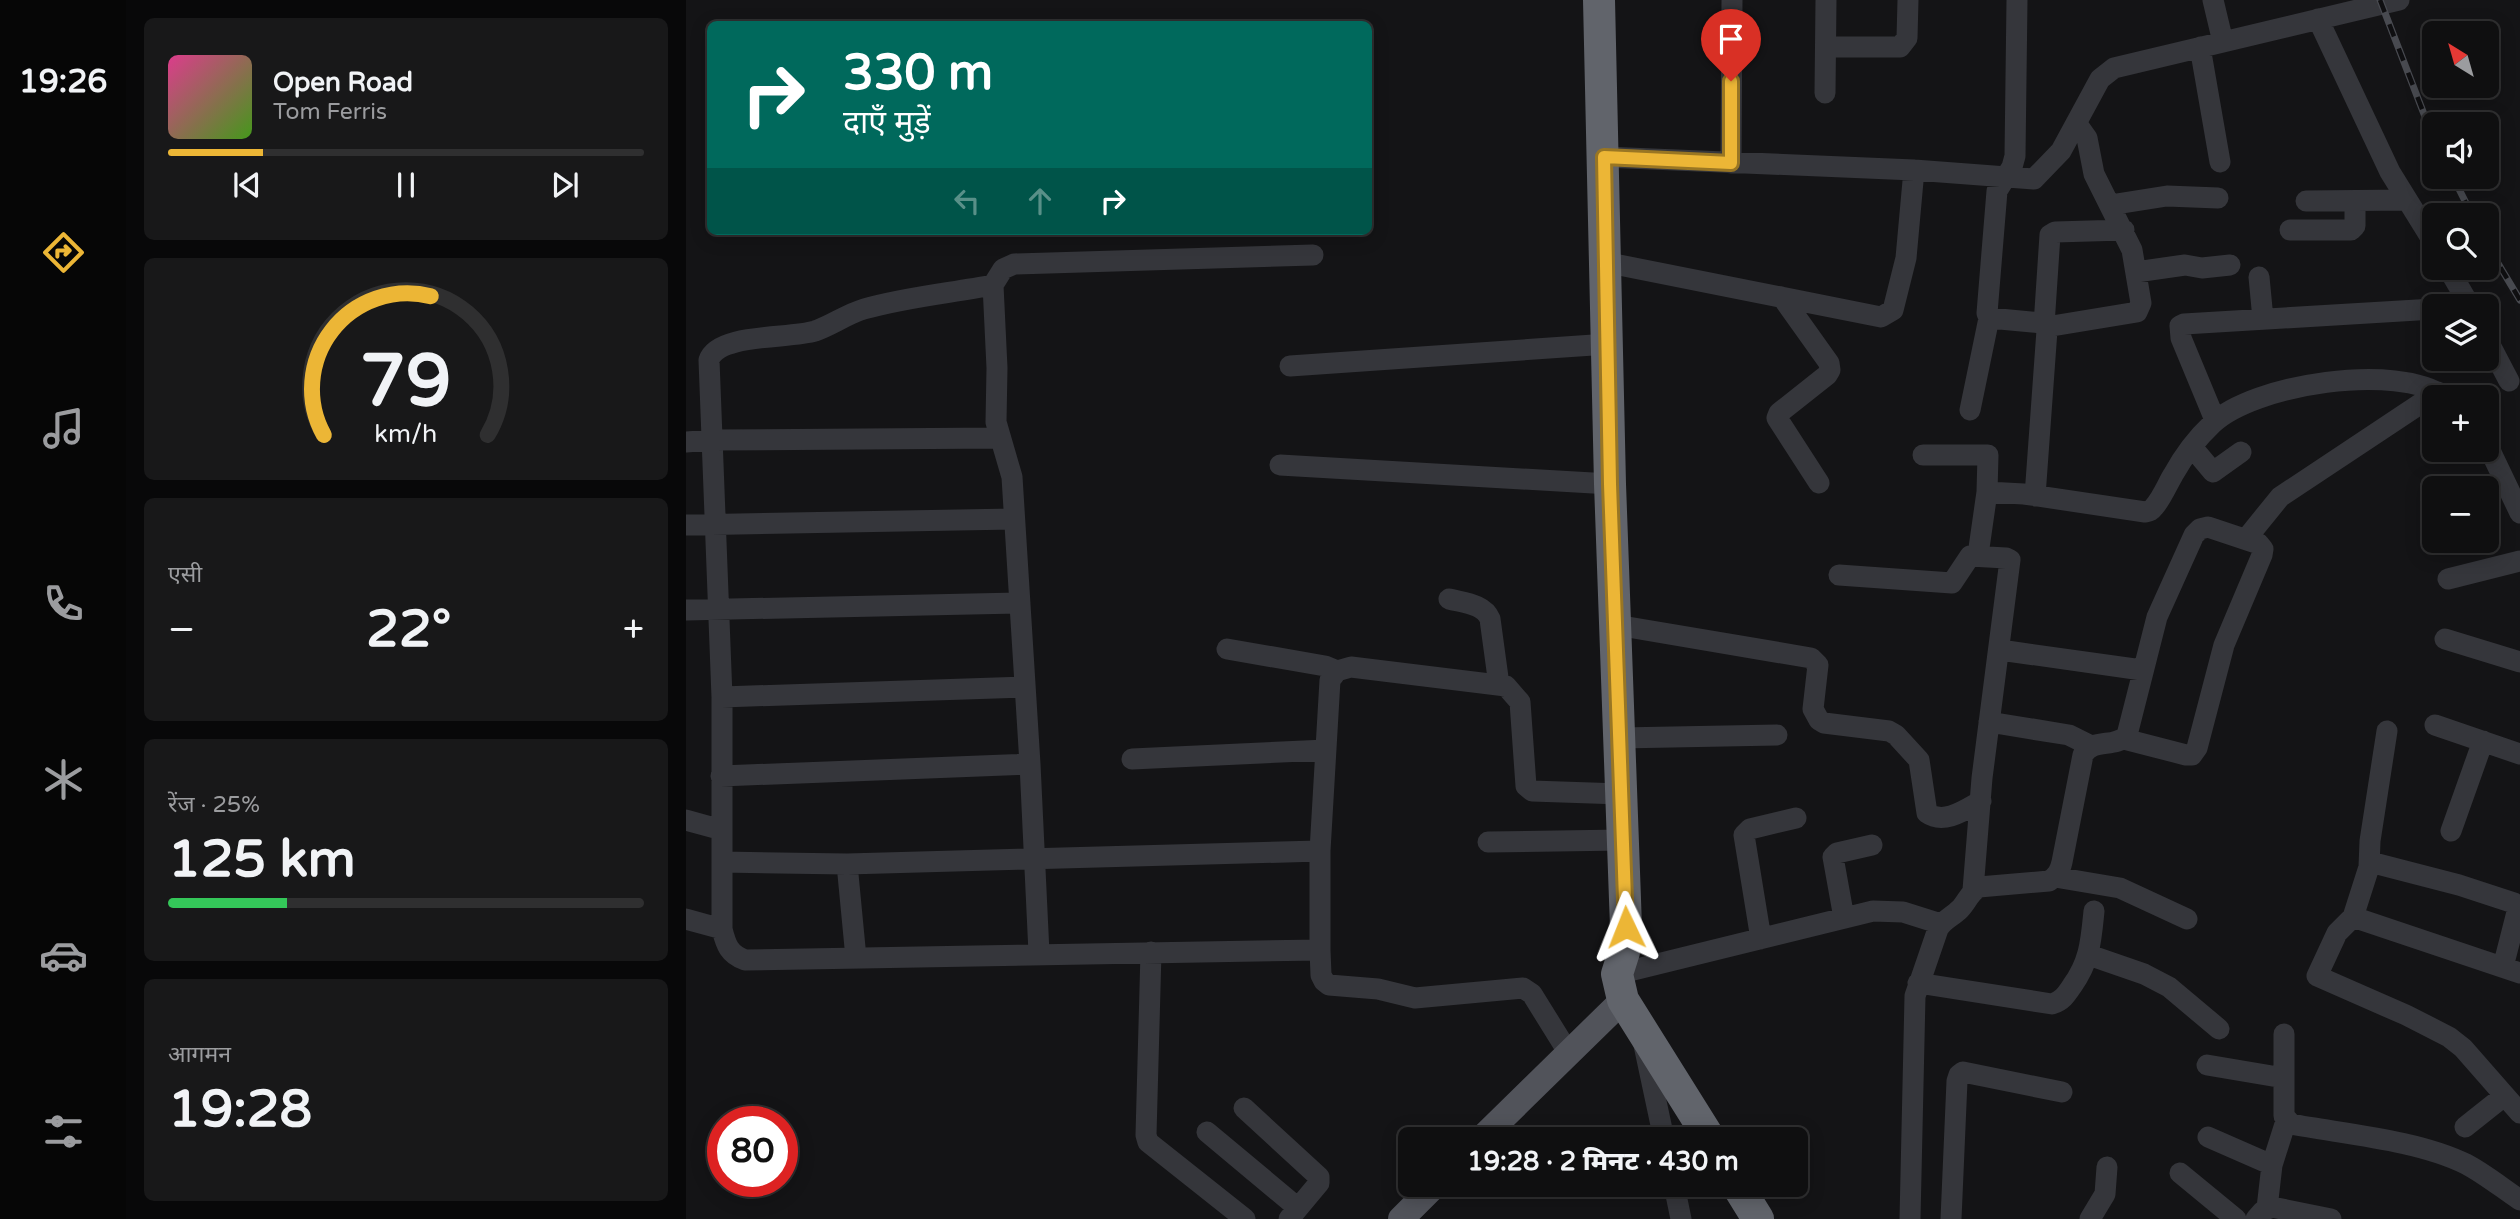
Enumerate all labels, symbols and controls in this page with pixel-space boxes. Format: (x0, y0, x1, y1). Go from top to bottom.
pin (1701, 9, 1761, 81)
icon: arrive (1712, 20, 1750, 58)
north arrow (2422, 21, 2499, 98)
map controls (2422, 21, 2499, 553)
text: 330 m (843, 44, 993, 103)
icon: right (728, 49, 819, 140)
text: 19:26 (19, 63, 107, 101)
text: Open Road (273, 67, 413, 98)
text: Tom Ferris (273, 98, 387, 126)
text: दाएँ मुड़ें (843, 104, 931, 142)
button: sound (2422, 112, 2499, 189)
icon: previous (228, 166, 266, 204)
icon: pause (387, 166, 425, 204)
icon: next (546, 166, 584, 204)
icon: left (948, 182, 986, 220)
icon: ahead (1021, 182, 1059, 220)
icon: right (1094, 182, 1132, 220)
button: search (2422, 203, 2499, 280)
icon: directions (39, 228, 88, 277)
button: layers (2422, 294, 2499, 371)
text: 79 (360, 339, 452, 427)
button: + (2422, 385, 2499, 462)
icon: music (39, 404, 88, 453)
text: km/h (375, 419, 437, 449)
button: − (2422, 476, 2499, 553)
text: एसी (168, 561, 202, 589)
icon: phone (39, 579, 88, 628)
text: 22° (366, 598, 451, 661)
text: − (168, 607, 195, 653)
text: + (623, 607, 644, 653)
icon: climate (39, 755, 88, 804)
text: रेंज · 25% (168, 791, 260, 819)
text: 125 km (168, 828, 356, 891)
position arrow (1589, 890, 1663, 964)
icon: car (39, 931, 88, 980)
text: आगमन (168, 1041, 231, 1069)
text: 19:28 (168, 1078, 312, 1141)
speed limit sign: 80 (707, 1106, 798, 1197)
icon: filters (39, 1107, 88, 1156)
text: 19:28 · 2 मिनट · 430 m (1467, 1146, 1739, 1177)

